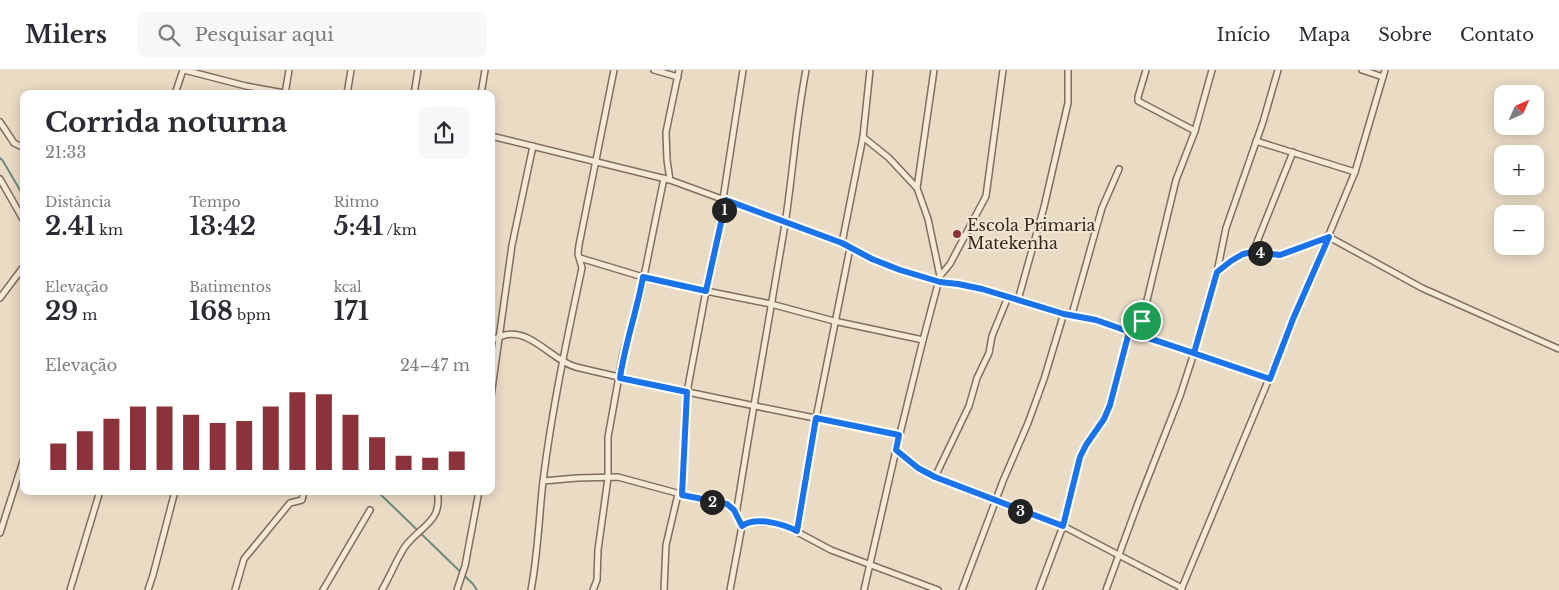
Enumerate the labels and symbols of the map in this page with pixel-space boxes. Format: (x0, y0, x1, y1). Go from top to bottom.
north arrow (1494, 85, 1544, 135)
pin: 1 (712, 198, 736, 222)
place label: Escola Primaria Matekenha (967, 215, 1096, 253)
marker: Escola Primaria Matekenha (951, 228, 963, 240)
pin: 4 (1248, 240, 1272, 266)
pin (1121, 300, 1163, 342)
pin: 2 (700, 490, 724, 514)
pin: 3 (1008, 498, 1032, 524)

